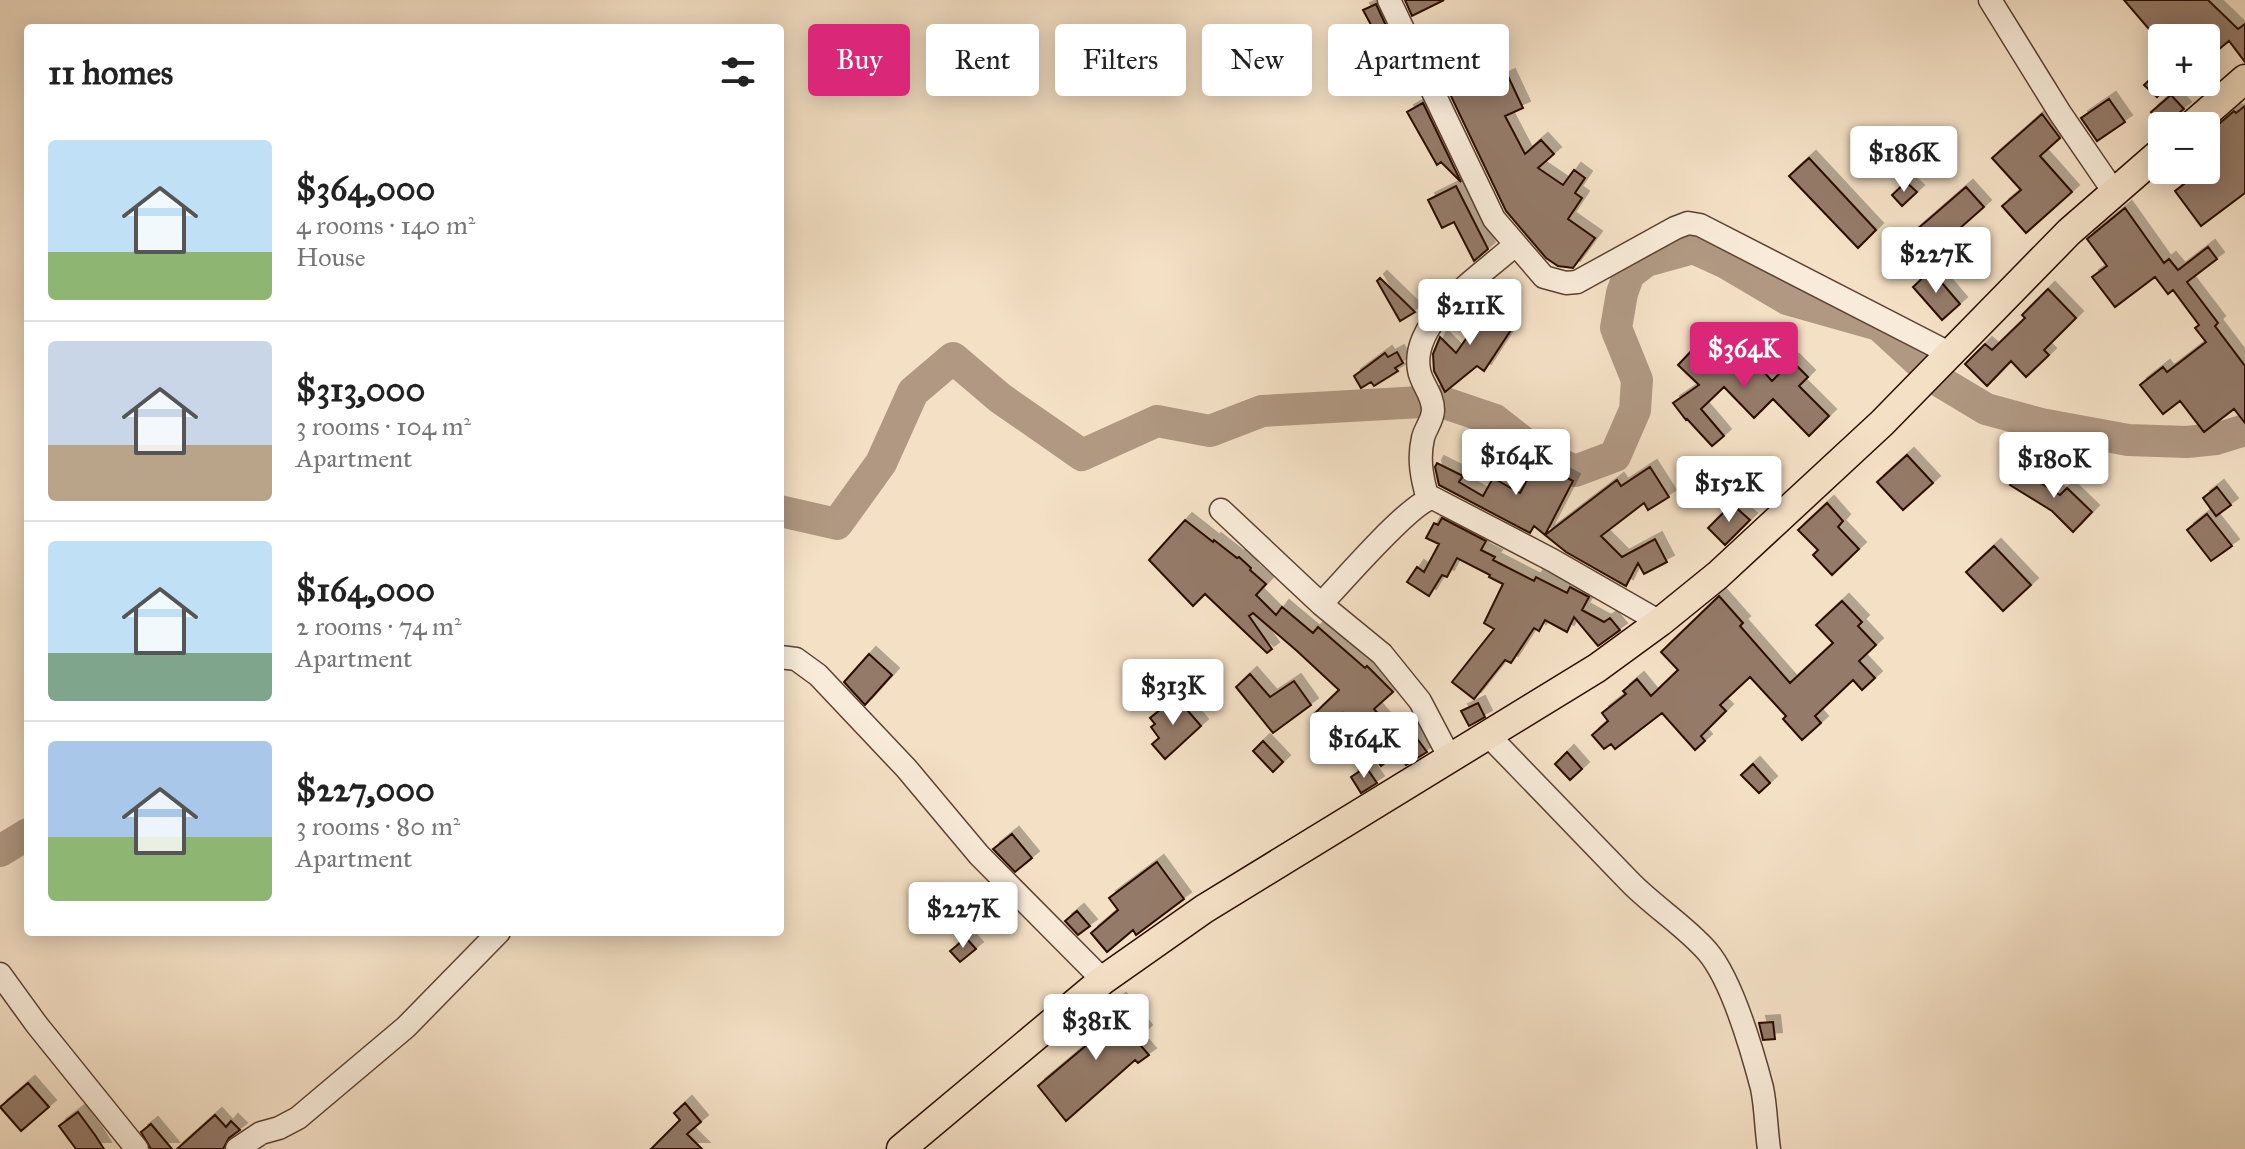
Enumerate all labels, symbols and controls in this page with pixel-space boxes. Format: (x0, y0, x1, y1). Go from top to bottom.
chip: Buy (808, 24, 910, 96)
chip: Rent (926, 24, 1039, 96)
chip: Filters (1055, 24, 1186, 96)
chip: New (1202, 24, 1312, 96)
chip: Apartment (1328, 24, 1509, 96)
map controls (2148, 24, 2220, 184)
button: + (2148, 24, 2220, 96)
icon: filters (716, 50, 760, 94)
text: 11 homes (48, 52, 173, 93)
button: − (2148, 112, 2220, 184)
pin: $186K (1848, 126, 1960, 194)
text: $186K (1868, 136, 1940, 168)
text: $364,000 (296, 168, 435, 209)
icon: home (112, 172, 208, 268)
text: 4 rooms · 140 m² (296, 209, 475, 241)
pin: $227K (1880, 227, 1992, 295)
text: $227K (1900, 237, 1972, 269)
text: House (296, 241, 366, 273)
pin: $211K (1414, 279, 1526, 347)
text: $211K (1436, 289, 1504, 321)
pin: $364K (1688, 322, 1800, 390)
text: $364K (1708, 332, 1780, 364)
text: $313,000 (296, 369, 425, 410)
icon: home (112, 373, 208, 469)
text: 3 rooms · 104 m² (296, 410, 471, 442)
pin: $164K (1460, 429, 1572, 497)
pin: $180K (1998, 432, 2110, 500)
text: $164K (1480, 439, 1552, 471)
text: Apartment (296, 442, 412, 474)
text: $180K (2017, 442, 2091, 474)
pin: $152K (1673, 456, 1785, 524)
text: $152K (1694, 466, 1764, 498)
text: $164,000 (296, 569, 435, 610)
icon: home (112, 573, 208, 669)
text: 2 rooms · 74 m² (296, 610, 462, 642)
text: Apartment (296, 642, 412, 674)
pin: $313K (1117, 659, 1229, 727)
text: $313K (1140, 669, 1206, 701)
pin: $164K (1308, 712, 1420, 780)
text: $164K (1328, 722, 1400, 754)
text: $227,000 (296, 769, 435, 810)
icon: home (112, 773, 208, 869)
text: 3 rooms · 80 m² (296, 810, 460, 842)
text: Apartment (296, 842, 412, 874)
pin: $227K (907, 882, 1019, 950)
text: $227K (927, 892, 999, 924)
pin: $381K (1040, 994, 1152, 1062)
text: $381K (1062, 1004, 1130, 1036)

